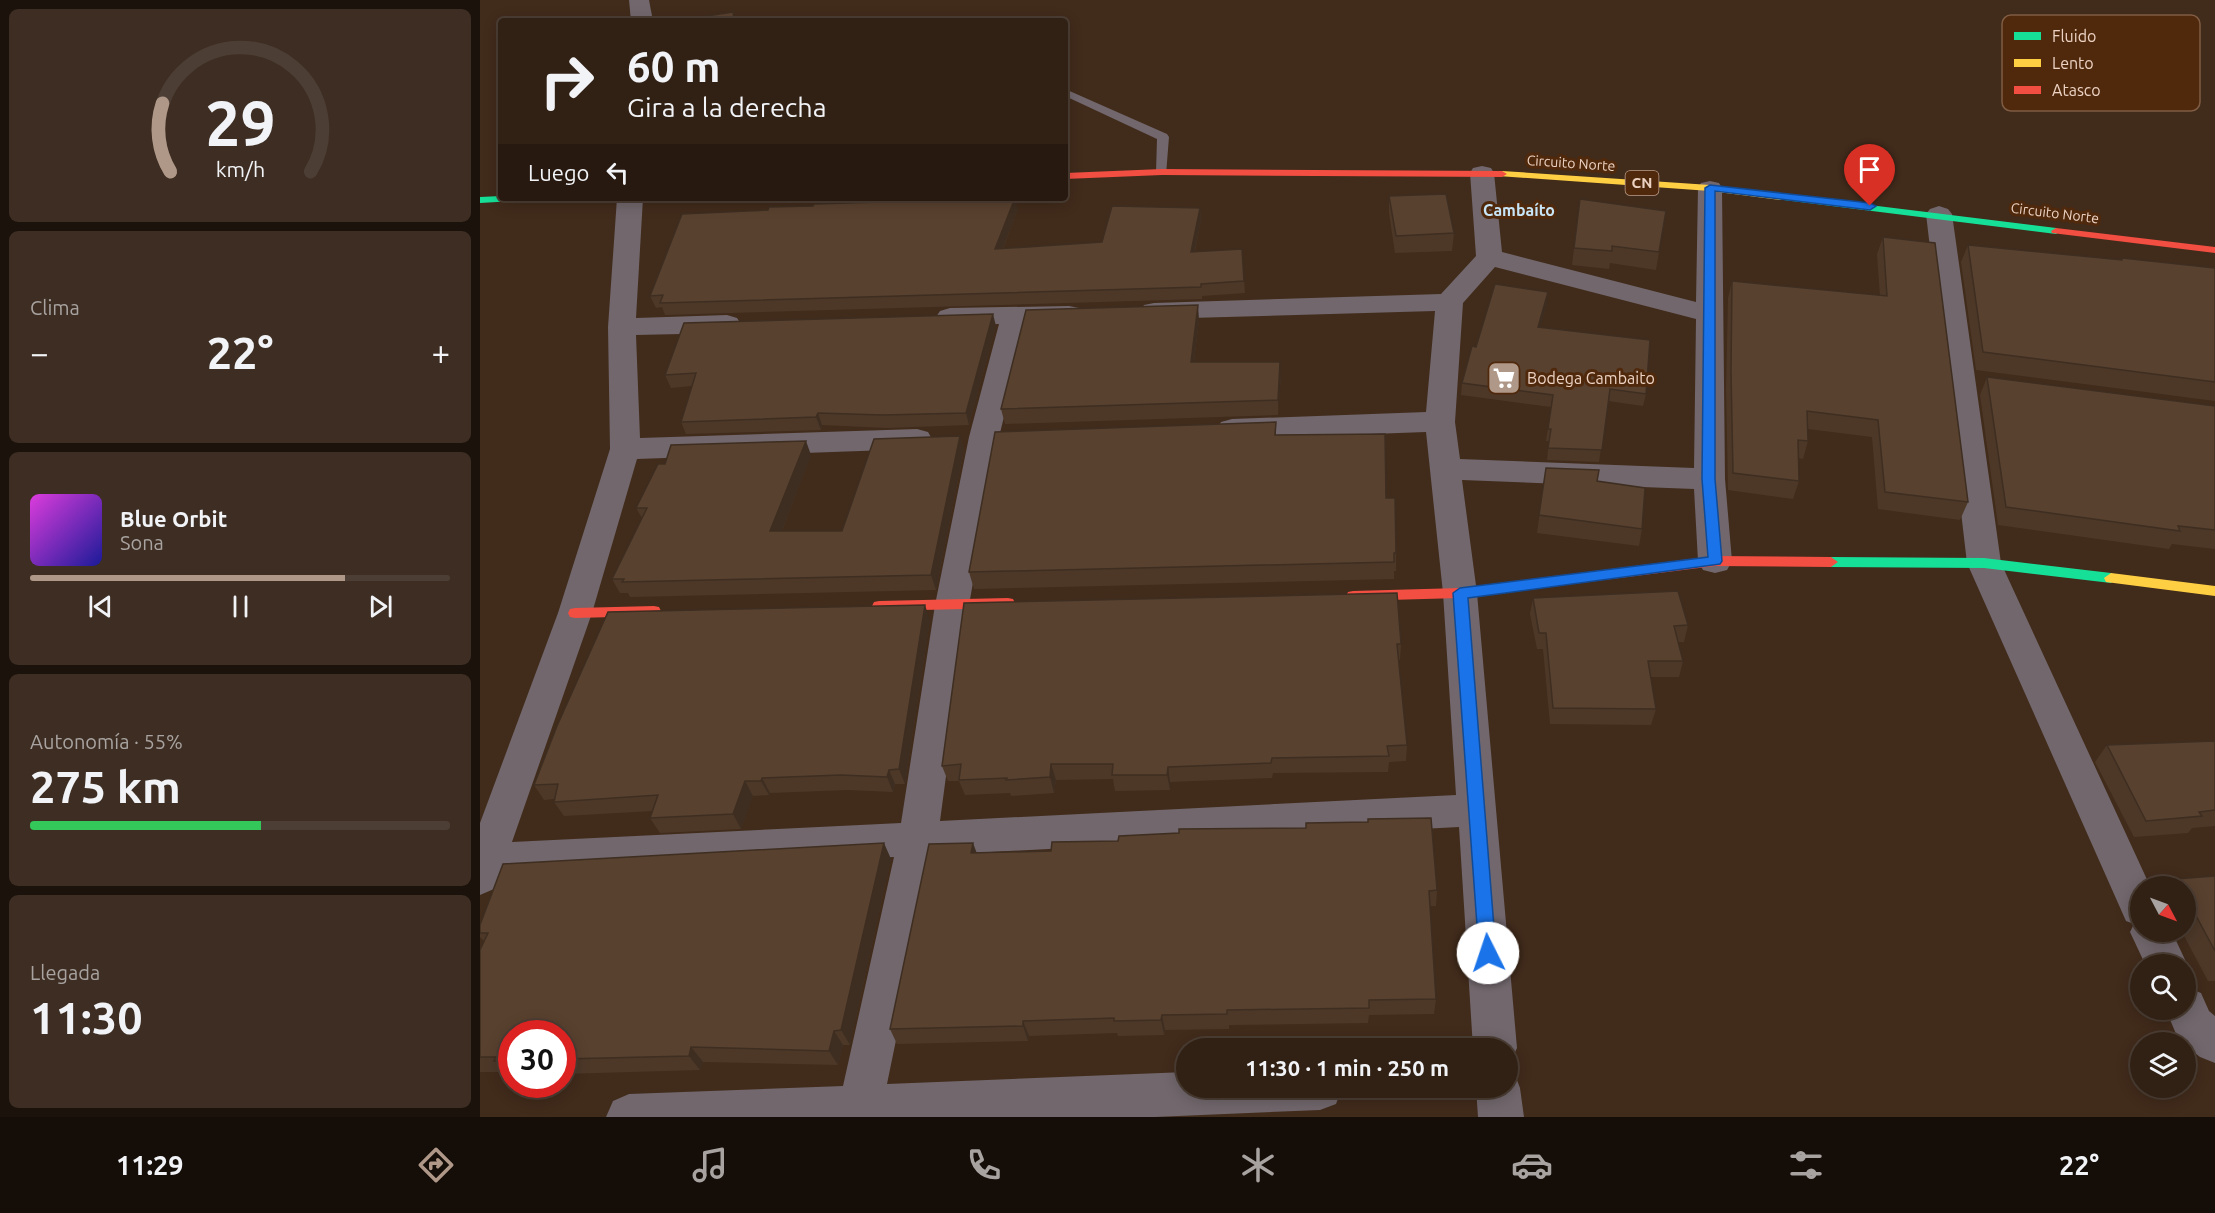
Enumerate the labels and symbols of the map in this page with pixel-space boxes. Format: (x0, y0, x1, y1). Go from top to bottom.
legend (2002, 15, 2200, 111)
text: Fluido (2052, 27, 2096, 45)
text: Lento (2052, 54, 2094, 72)
text: Atasco (2052, 81, 2101, 99)
pin (1844, 144, 1895, 206)
street label: Circuito Norte (1526, 152, 1616, 174)
road number: CN (1626, 171, 1658, 195)
street label: Circuito Norte (2010, 200, 2100, 226)
district label: Cambaíto (1483, 201, 1555, 219)
supermarket icon: Bodega Cambaito (1486, 360, 1522, 396)
place label: Bodega Cambaito (1527, 369, 1655, 387)
north arrow (2130, 876, 2196, 942)
position arrow (1456, 921, 1520, 985)
speed limit sign: 30 (498, 1020, 576, 1098)

